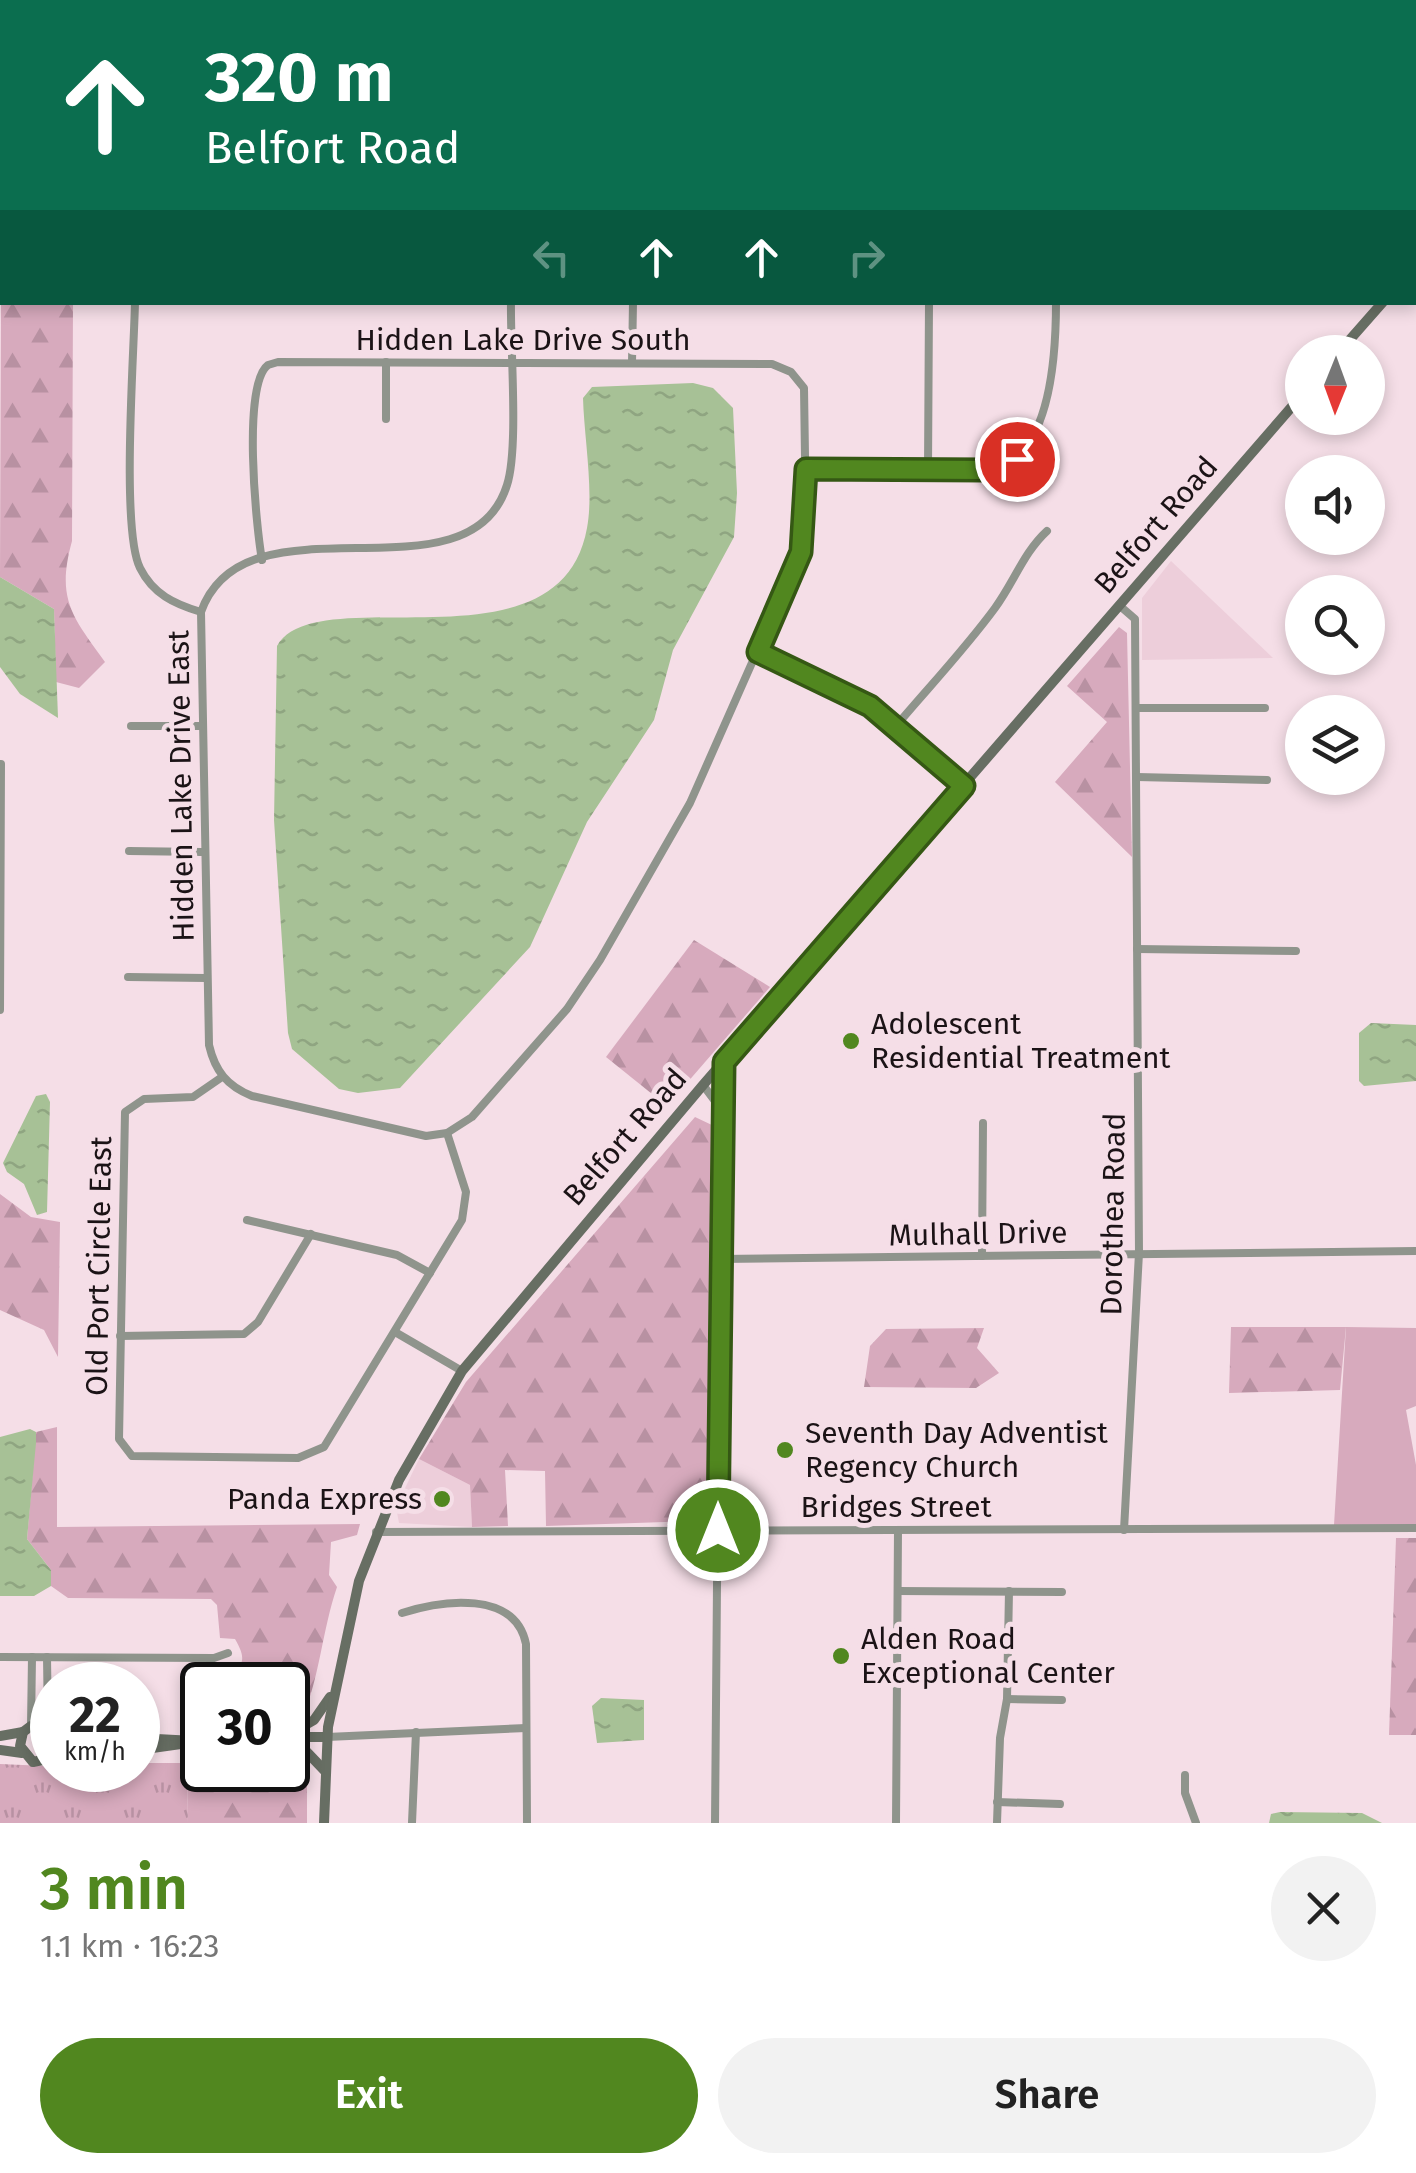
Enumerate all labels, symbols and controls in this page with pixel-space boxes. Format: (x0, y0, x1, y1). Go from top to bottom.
text: 320 m (205, 36, 394, 120)
icon: ahead (40, 40, 170, 170)
text: Belfort Road (205, 121, 460, 175)
icon: left (524, 230, 579, 285)
icon: ahead (629, 230, 684, 285)
icon: ahead (734, 230, 789, 285)
icon: right (839, 230, 894, 285)
street label: Hidden Lake Drive South (355, 322, 691, 358)
north arrow (1285, 335, 1385, 435)
map controls (1285, 335, 1385, 795)
pin (975, 417, 1060, 502)
icon: arrive (990, 432, 1045, 487)
street label: Belfort Road (1087, 449, 1225, 601)
button: sound (1285, 455, 1385, 555)
button: search (1285, 575, 1385, 675)
street label: Hidden Lake Drive East (160, 630, 202, 942)
button: layers (1285, 695, 1385, 795)
place label: Adolescent Residential Treatment (871, 1006, 1171, 1076)
marker: Adolescent Residential Treatment (840, 1030, 862, 1052)
street label: Belfort Road (556, 1061, 694, 1213)
street label: Dorothea Road (1093, 1112, 1133, 1316)
street label: Old Port Circle East (79, 1136, 119, 1396)
street label: Mulhall Drive (888, 1214, 1068, 1254)
place label: Seventh Day Adventist Regency Church (805, 1415, 1108, 1485)
marker: Seventh Day Adventist Regency Church (774, 1439, 796, 1461)
position arrow (666, 1478, 770, 1582)
place label: Panda Express (227, 1481, 422, 1517)
marker: Panda Express (431, 1488, 453, 1510)
street label: Bridges Street (800, 1489, 992, 1525)
place label: Alden Road Exceptional Center (861, 1621, 1115, 1691)
marker: Alden Road Exceptional Center (830, 1645, 852, 1667)
speed limit sign: 30 (180, 1662, 310, 1792)
text: 22 (69, 1685, 121, 1745)
text: km/h (64, 1737, 126, 1767)
text: 3 min (40, 1853, 188, 1925)
button: close (1271, 1856, 1376, 1961)
text: 1.1 km · 16:23 (40, 1927, 219, 1965)
button: Exit (40, 2038, 698, 2153)
button: Share (718, 2038, 1376, 2153)

